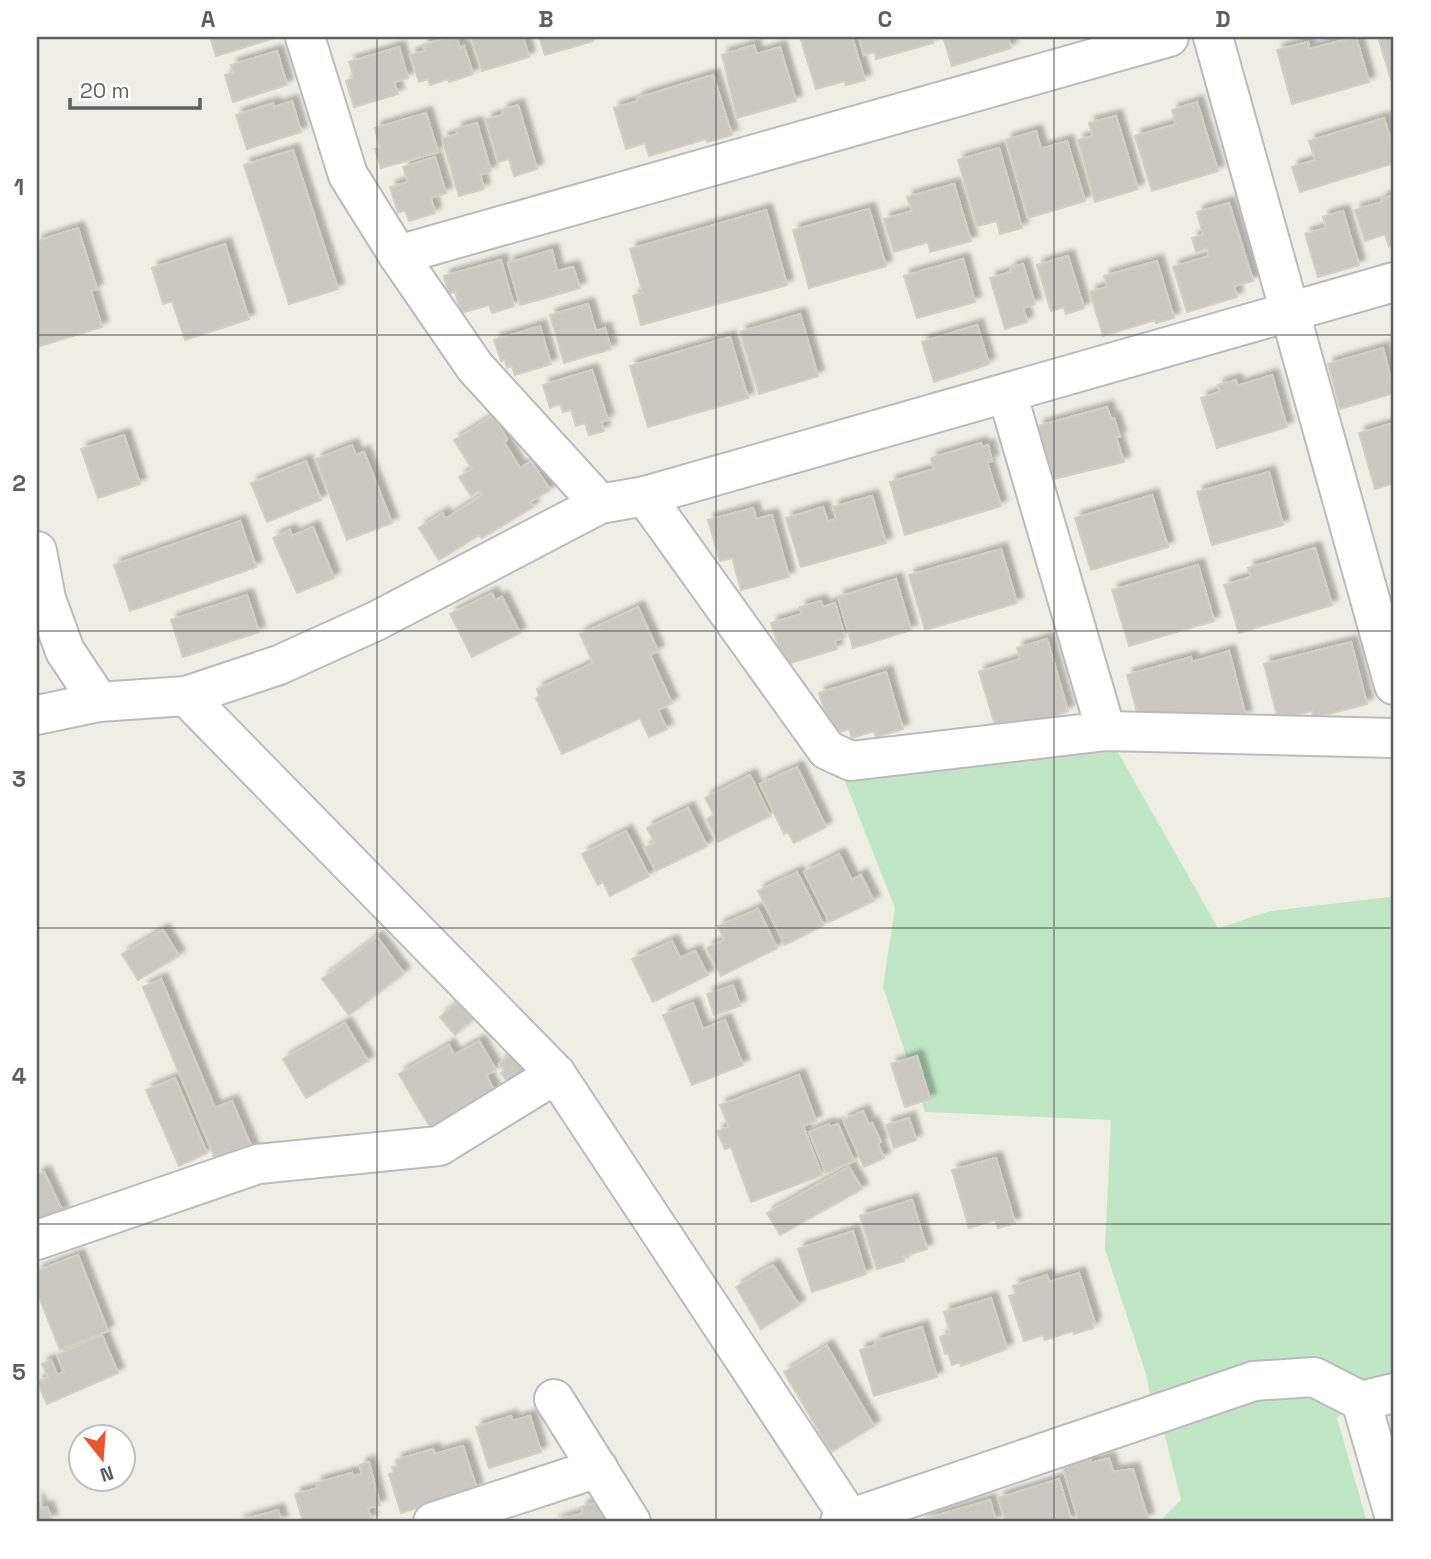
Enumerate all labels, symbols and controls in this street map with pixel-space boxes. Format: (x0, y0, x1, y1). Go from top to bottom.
text: A (201, 4, 216, 34)
text: B (538, 4, 554, 34)
text: C (878, 4, 892, 34)
text: D (1215, 4, 1231, 34)
scale bar (70, 66, 200, 110)
text: 20 m (80, 77, 130, 104)
text: 1 (14, 172, 24, 202)
text: 2 (12, 468, 26, 498)
text: 3 (12, 764, 26, 794)
text: 4 (12, 1061, 27, 1091)
text: 5 (12, 1357, 26, 1387)
north arrow (66, 1422, 136, 1492)
text: N (97, 1460, 117, 1488)

